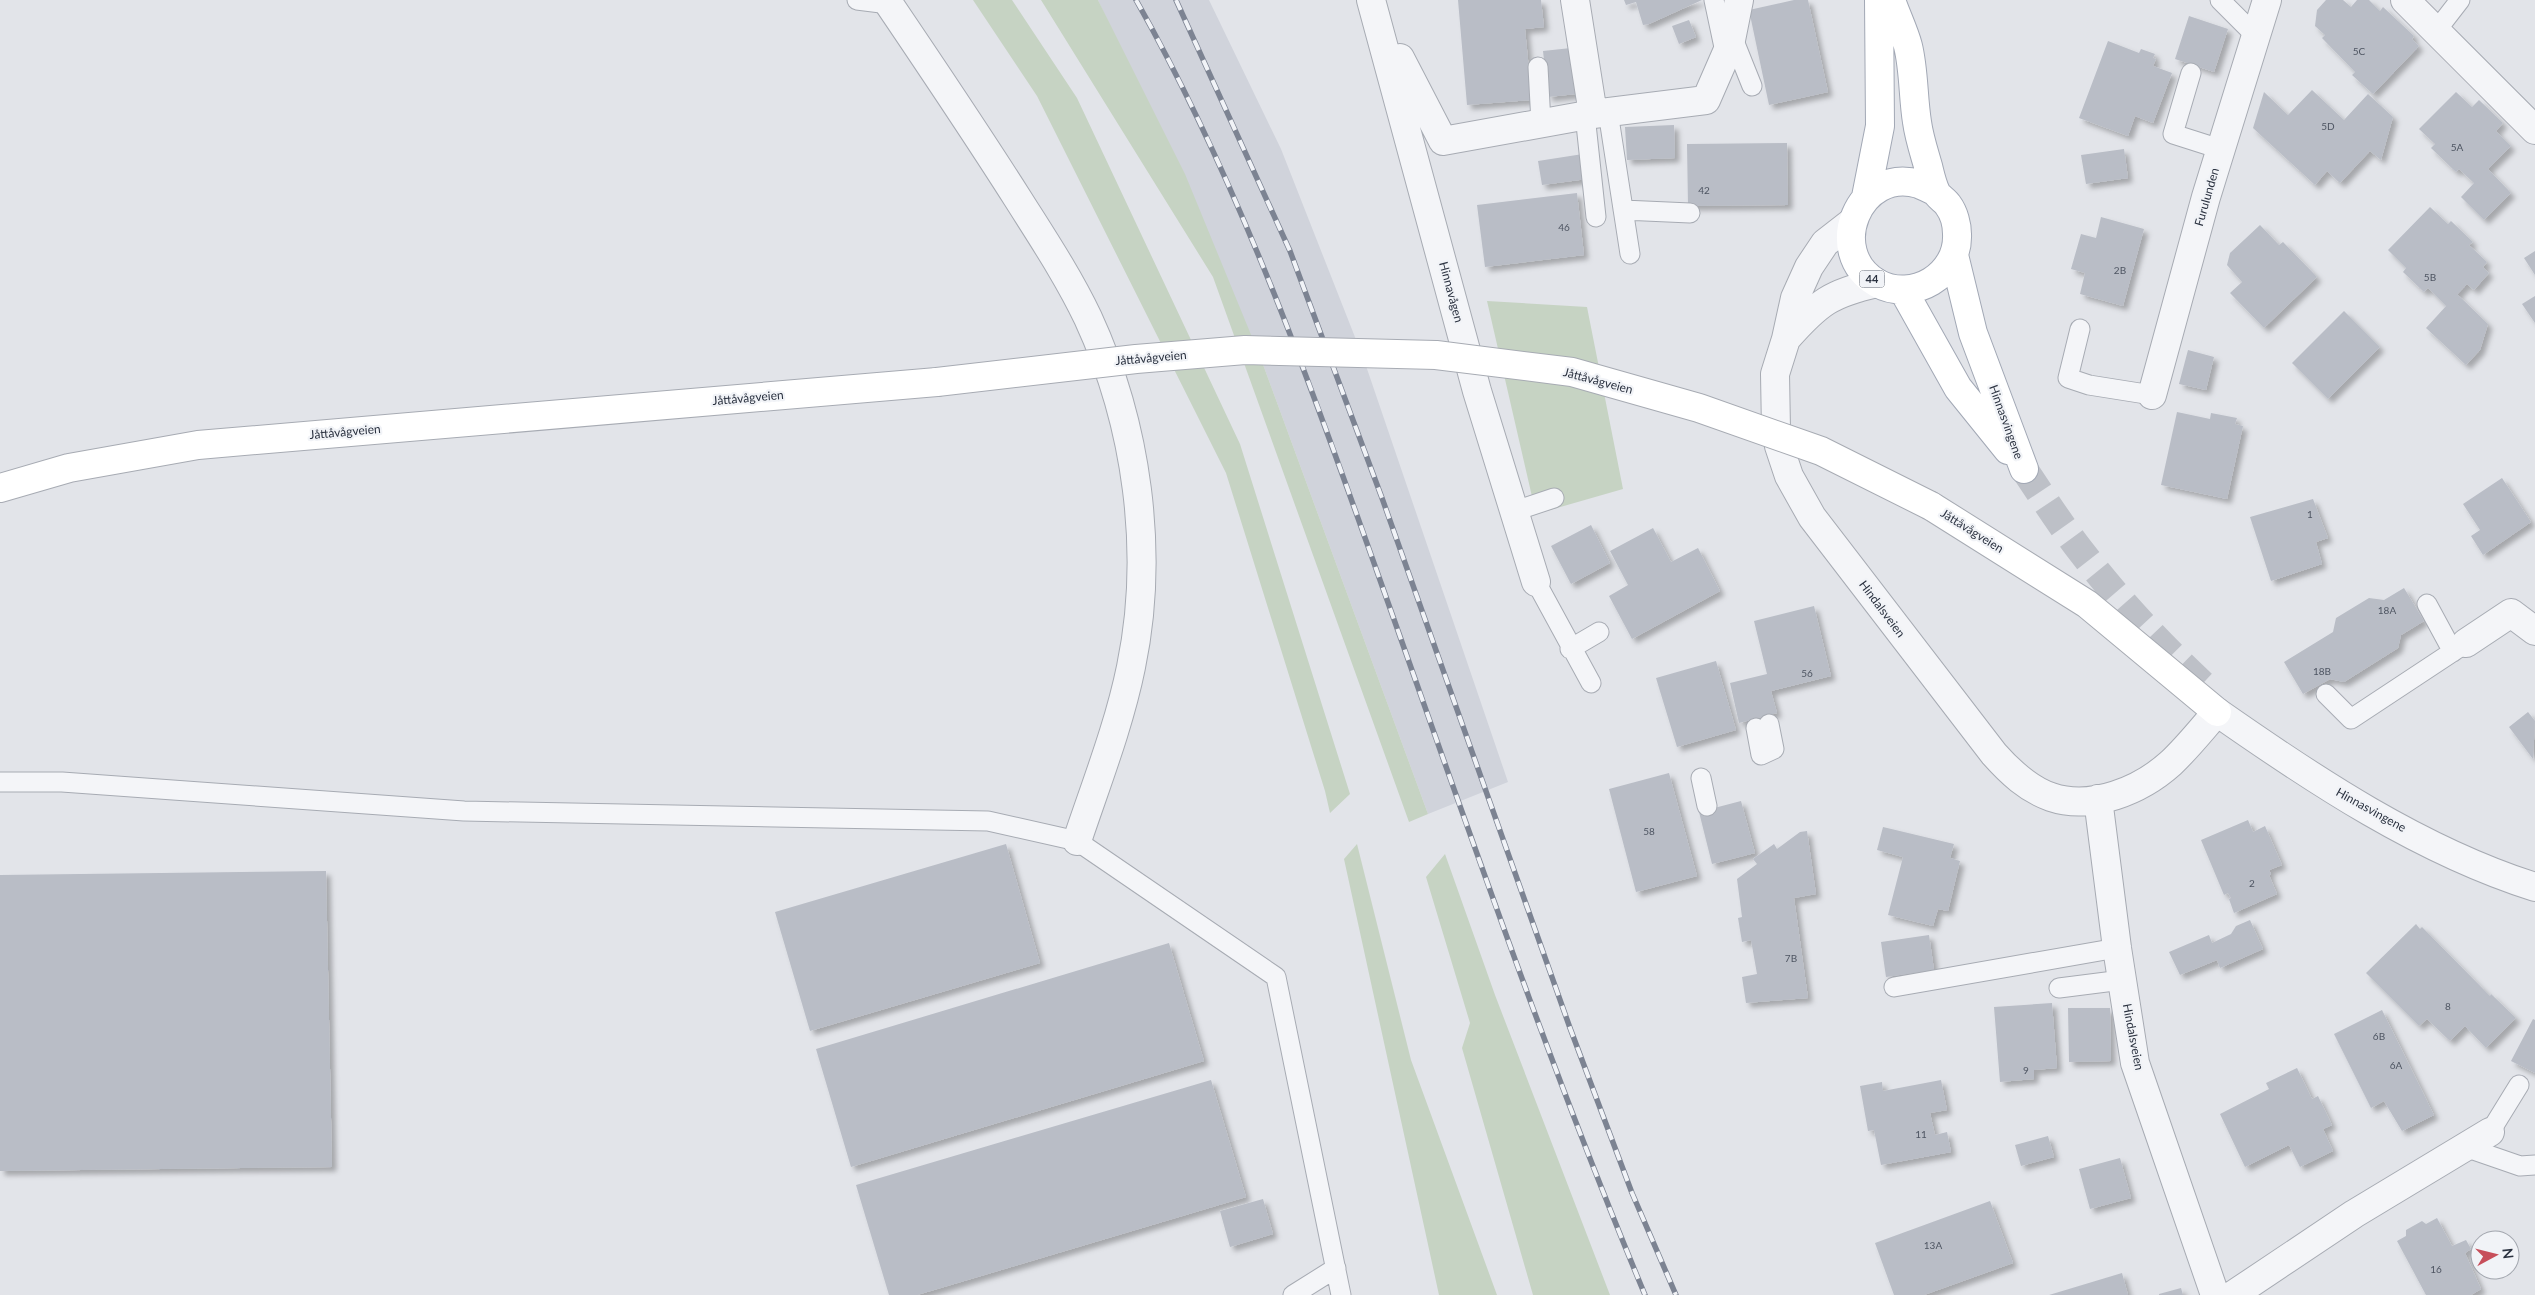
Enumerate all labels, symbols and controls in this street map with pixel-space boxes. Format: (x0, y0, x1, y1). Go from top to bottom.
house number: 5C (2353, 45, 2366, 57)
house number: 5D (2321, 120, 2335, 132)
house number: 5A (2451, 141, 2464, 153)
street label: Furulunden (2191, 166, 2222, 228)
house number: 42 (1698, 184, 1710, 196)
house number: 46 (1558, 221, 1570, 233)
street label: Hinnavågen (1436, 260, 1467, 324)
house number: 2B (2114, 264, 2126, 276)
road number: 44 (1860, 270, 1884, 288)
house number: 5B (2424, 271, 2436, 283)
street label: Jåttåvågveien (1115, 347, 1187, 368)
street label: Jåttåvågveien (1562, 364, 1635, 397)
street label: Hinnasvingene (1986, 383, 2027, 461)
street label: Jåttåvågveien (712, 387, 784, 408)
street label: Jåttåvågveien (309, 421, 381, 442)
street label: Jåttåvågveien (1938, 505, 2006, 556)
house number: 1 (2307, 508, 2313, 520)
street label: Hindalsveien (1856, 577, 1909, 640)
house number: 18A (2378, 604, 2396, 616)
house number: 18B (2313, 665, 2331, 677)
house number: 56 (1801, 667, 1813, 679)
street label: Hinnasvingene (2334, 784, 2409, 835)
house number: 58 (1643, 825, 1655, 837)
house number: 2 (2249, 877, 2255, 889)
house number: 7B (1785, 952, 1797, 964)
house number: 8 (2445, 1000, 2451, 1012)
street label: Hindalsveien (2120, 1002, 2147, 1071)
house number: 6B (2373, 1030, 2385, 1042)
house number: 6A (2390, 1059, 2403, 1071)
house number: 9 (2023, 1064, 2029, 1076)
house number: 11 (1915, 1128, 1927, 1140)
north arrow (2470, 1230, 2520, 1280)
house number: 13A (1924, 1239, 1942, 1251)
text: N (2499, 1247, 2517, 1260)
house number: 16 (2430, 1263, 2442, 1275)

